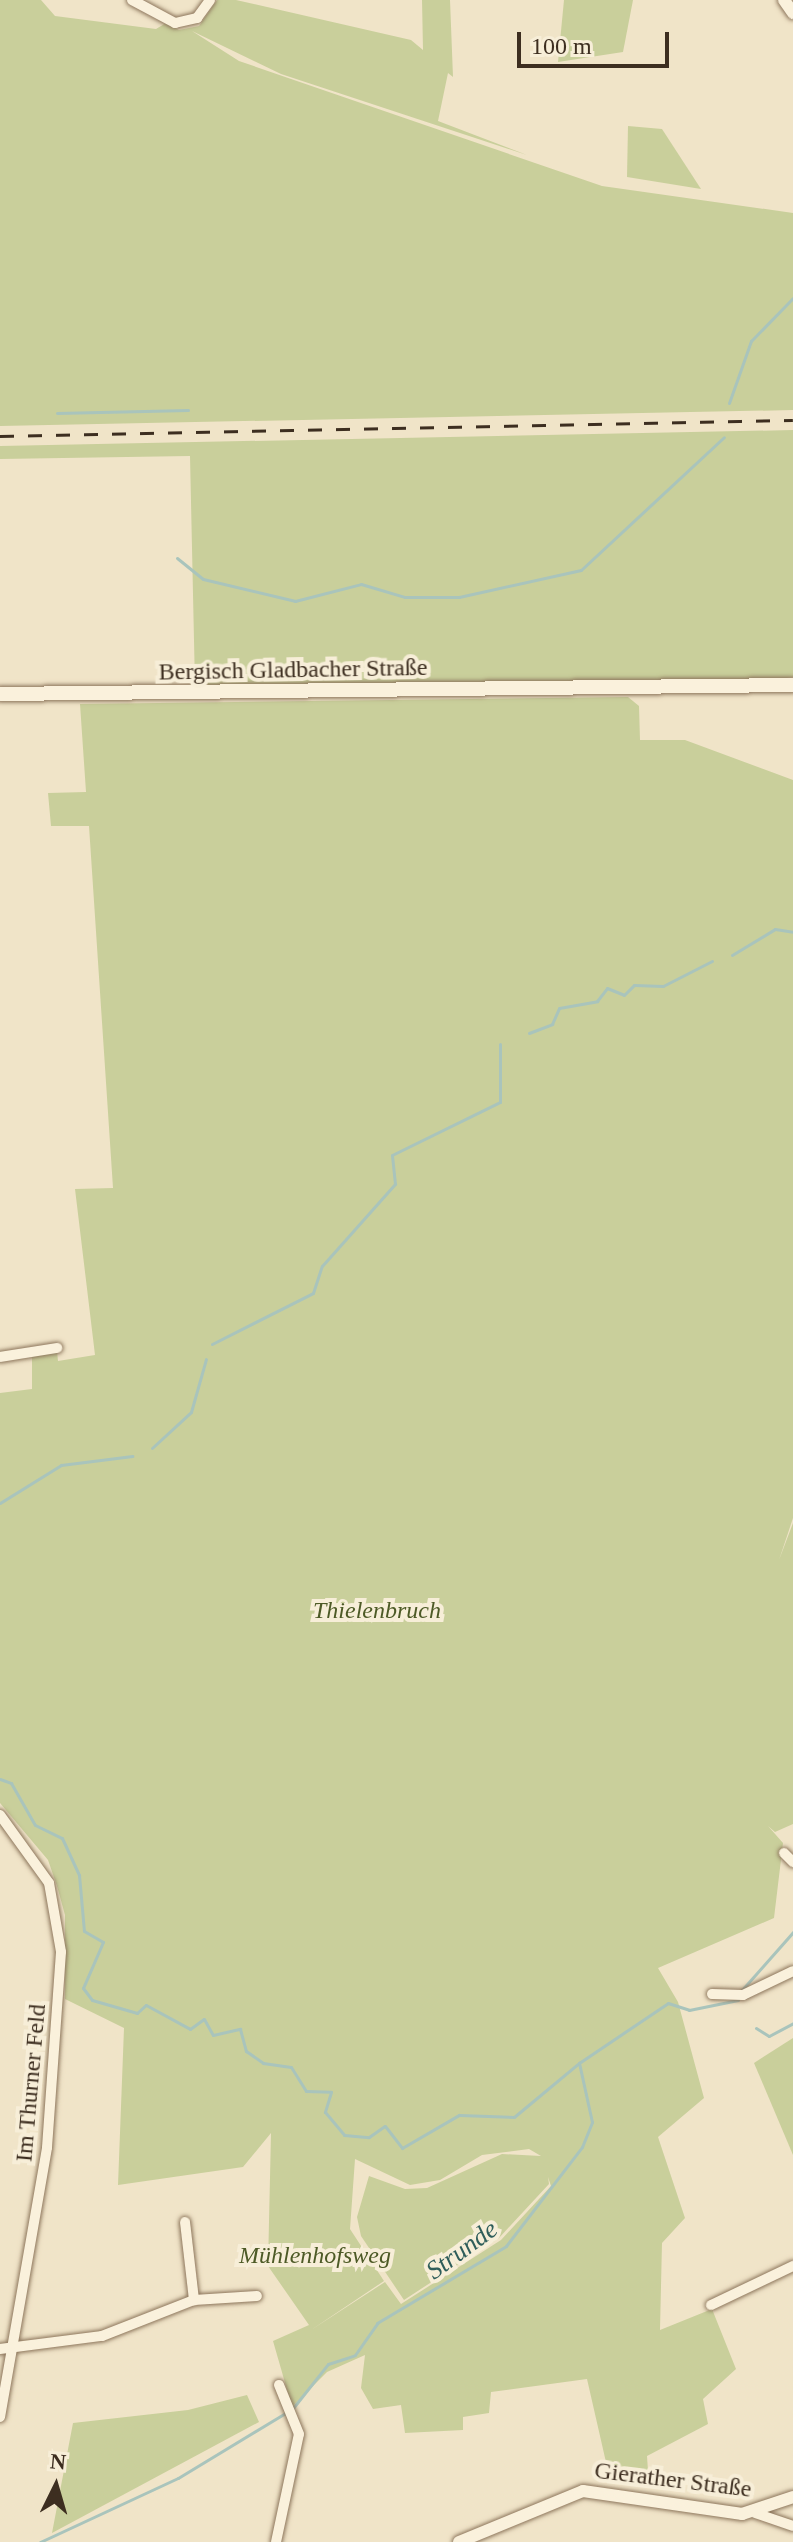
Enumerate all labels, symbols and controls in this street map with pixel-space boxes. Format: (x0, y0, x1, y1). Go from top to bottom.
scale bar (521, 16, 673, 66)
text: 100 m (531, 33, 592, 59)
street label: Bergisch Gladbacher Straße (158, 653, 428, 687)
park label: Thielenbruch (313, 1597, 441, 1625)
street label: Im Thurner Feld (10, 2003, 52, 2163)
water label: Strunde (420, 2214, 504, 2286)
park label: Mühlenhofsweg (239, 2242, 391, 2270)
north arrow (16, 2446, 96, 2526)
text: N (49, 2448, 67, 2475)
street label: Gierather Straße (593, 2456, 753, 2504)

